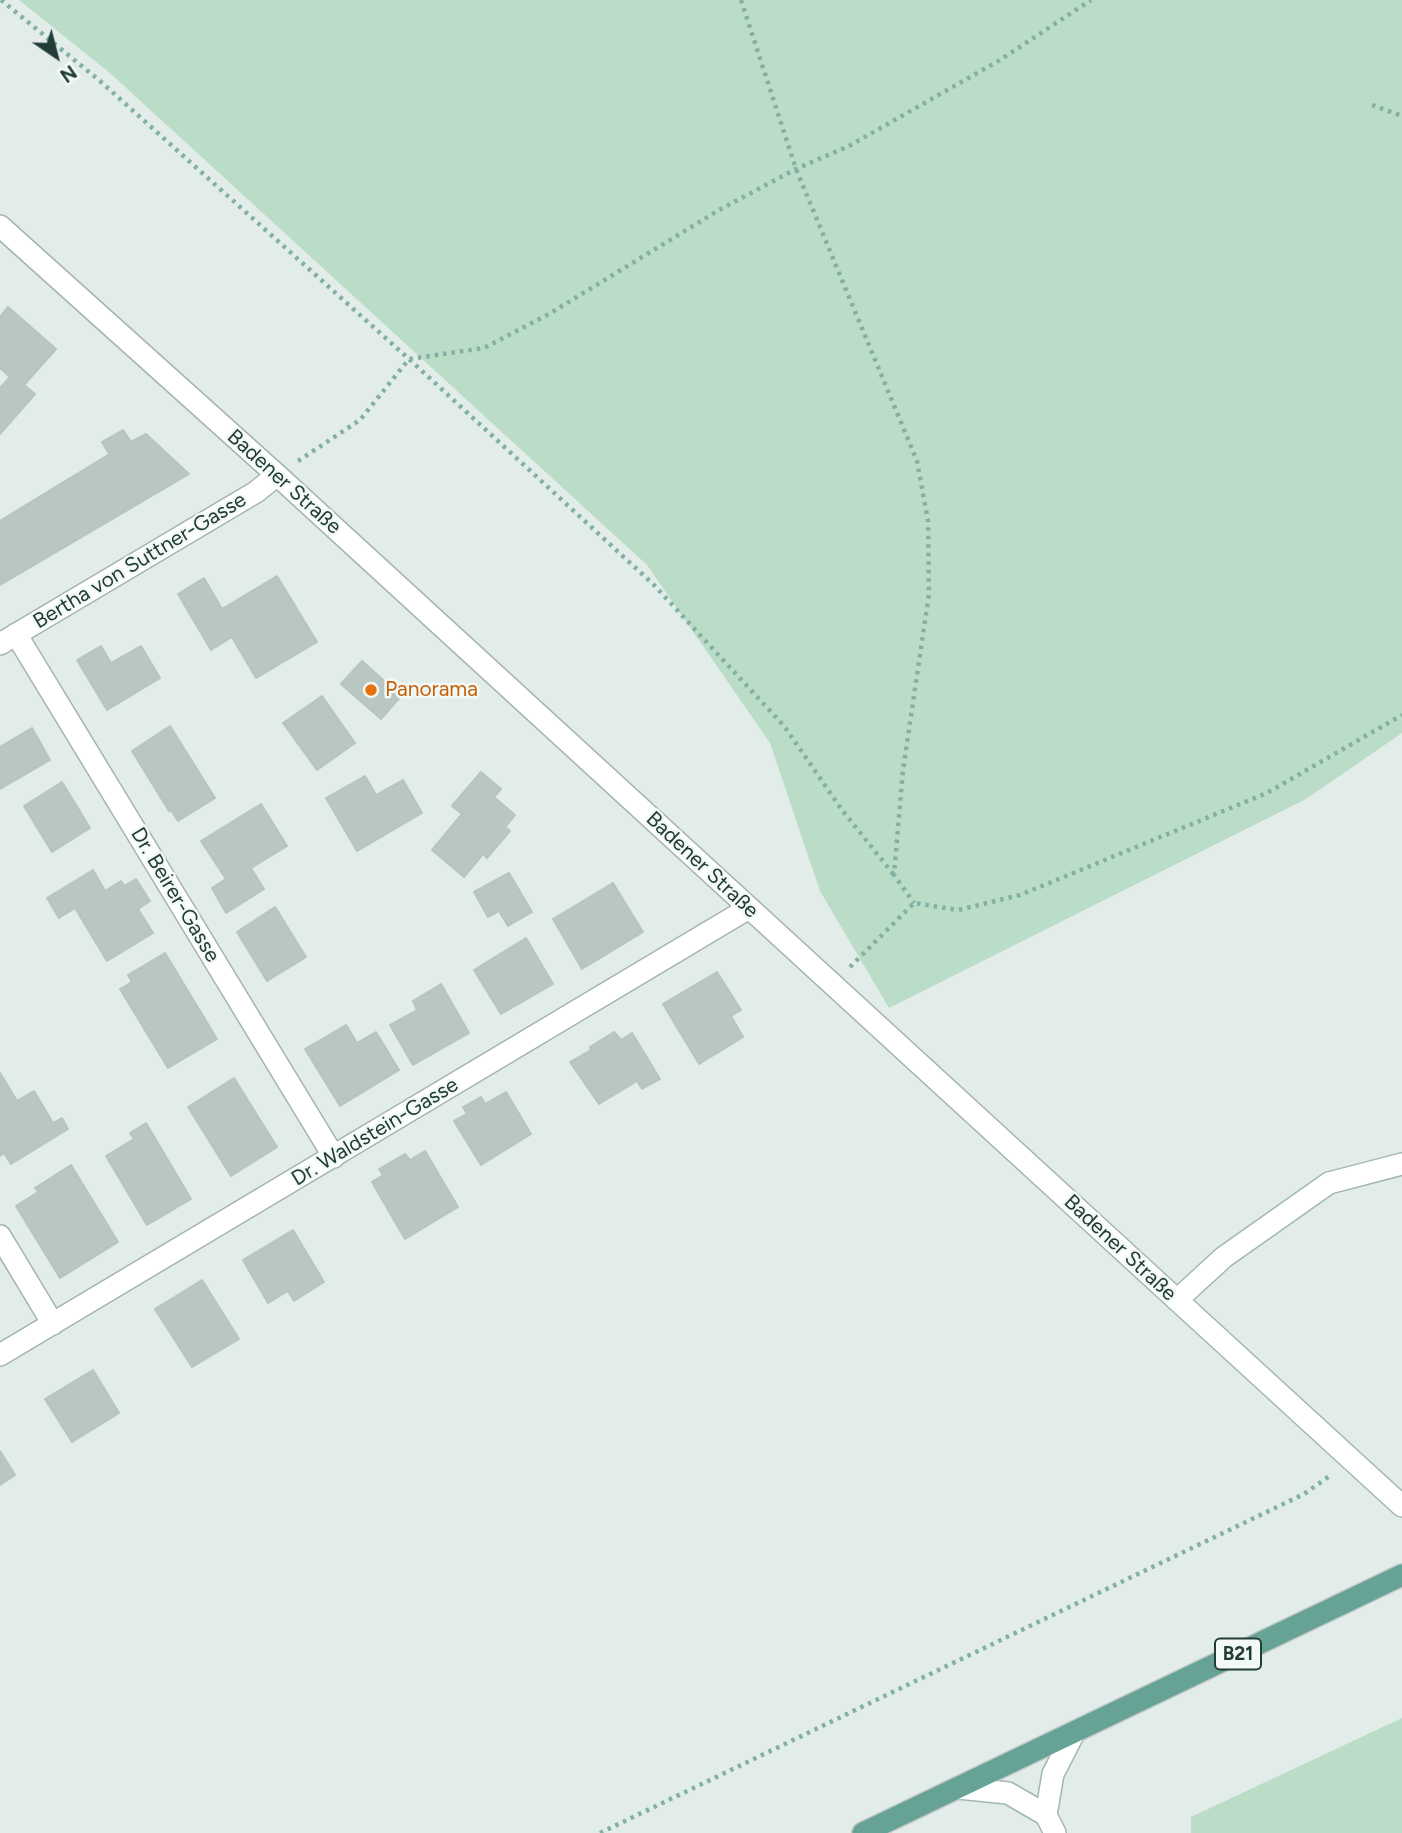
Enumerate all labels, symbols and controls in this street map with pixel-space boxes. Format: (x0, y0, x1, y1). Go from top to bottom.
north arrow (21, 21, 91, 91)
text: N (56, 60, 81, 87)
street label: Badener Straße (222, 424, 346, 540)
street label: Bertha von Suttner-Gasse (29, 487, 251, 635)
place label: Panorama (385, 677, 478, 703)
marker: Panorama (363, 682, 379, 698)
street label: Badener Straße (640, 806, 764, 924)
street label: Dr. Beirer-Gasse (125, 823, 225, 967)
street label: Dr. Waldstein-Gasse (287, 1072, 463, 1192)
street label: Badener Straße (1058, 1189, 1182, 1307)
road number: B21 (1215, 1638, 1261, 1670)

